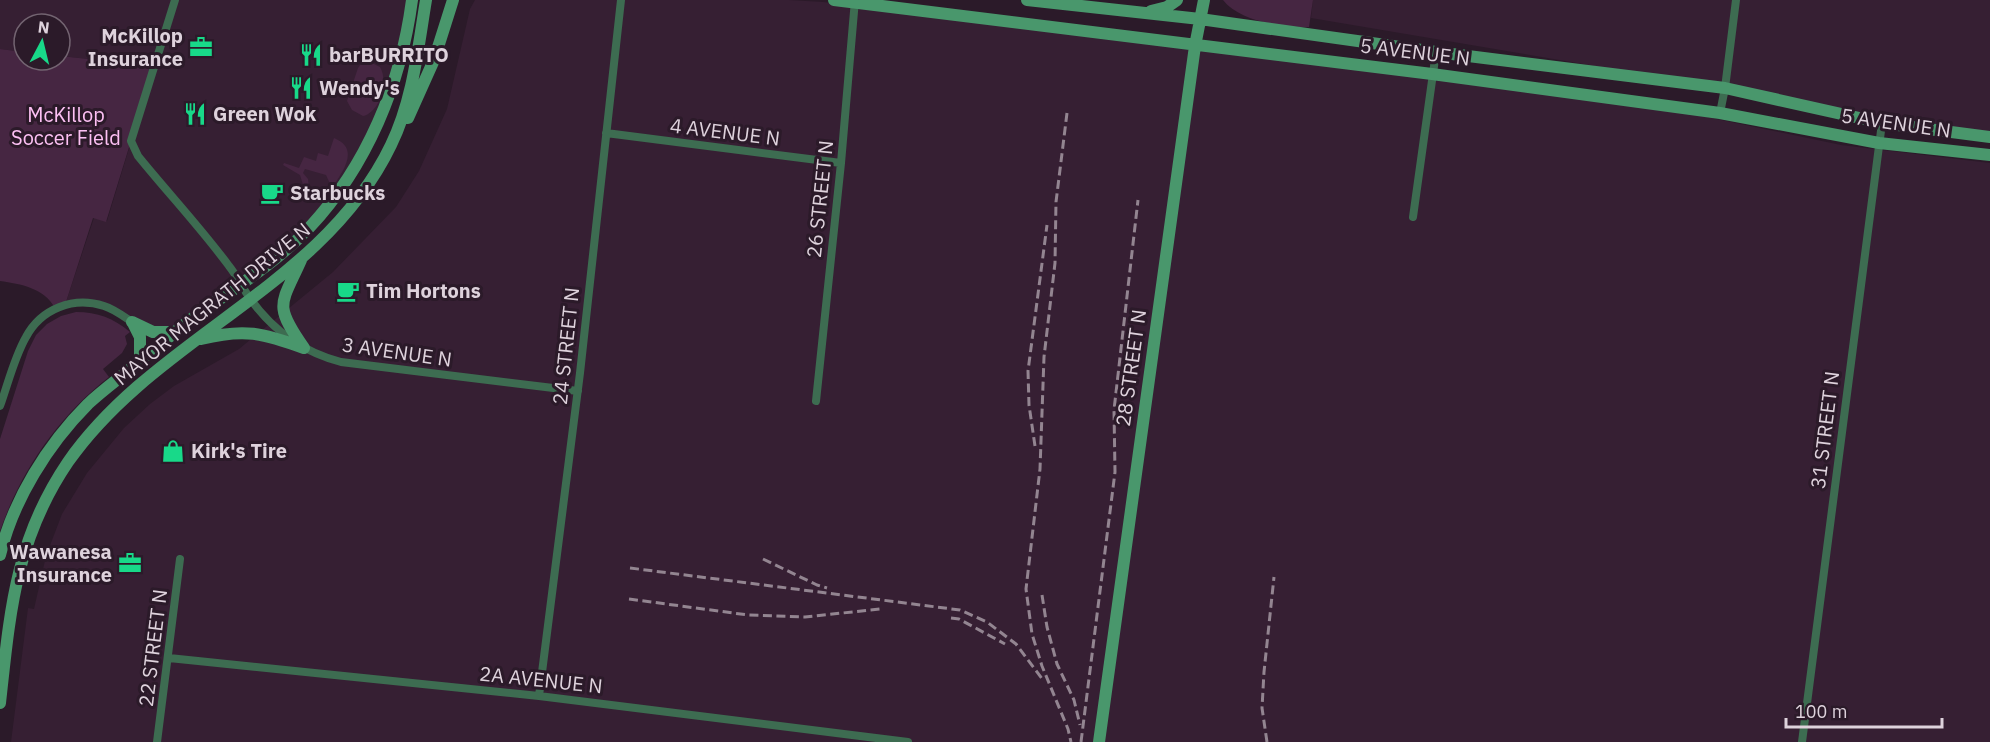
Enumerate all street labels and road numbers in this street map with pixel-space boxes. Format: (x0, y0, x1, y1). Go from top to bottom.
street label: 5 AVENUE N (1358, 31, 1472, 72)
street label: 5 AVENUE N (1839, 101, 1953, 144)
street label: 4 AVENUE N (668, 111, 782, 152)
street label: 26 STREET N (800, 139, 839, 259)
street label: MAYOR MAGRATH DRIVE N (108, 216, 315, 391)
street label: 24 STREET N (546, 286, 585, 406)
street label: 28 STREET N (1109, 308, 1152, 428)
street label: 3 AVENUE N (340, 330, 454, 373)
street label: 31 STREET N (1804, 370, 1845, 490)
street label: 22 STREET N (132, 588, 173, 708)
street label: 2A AVENUE N (478, 660, 604, 699)

